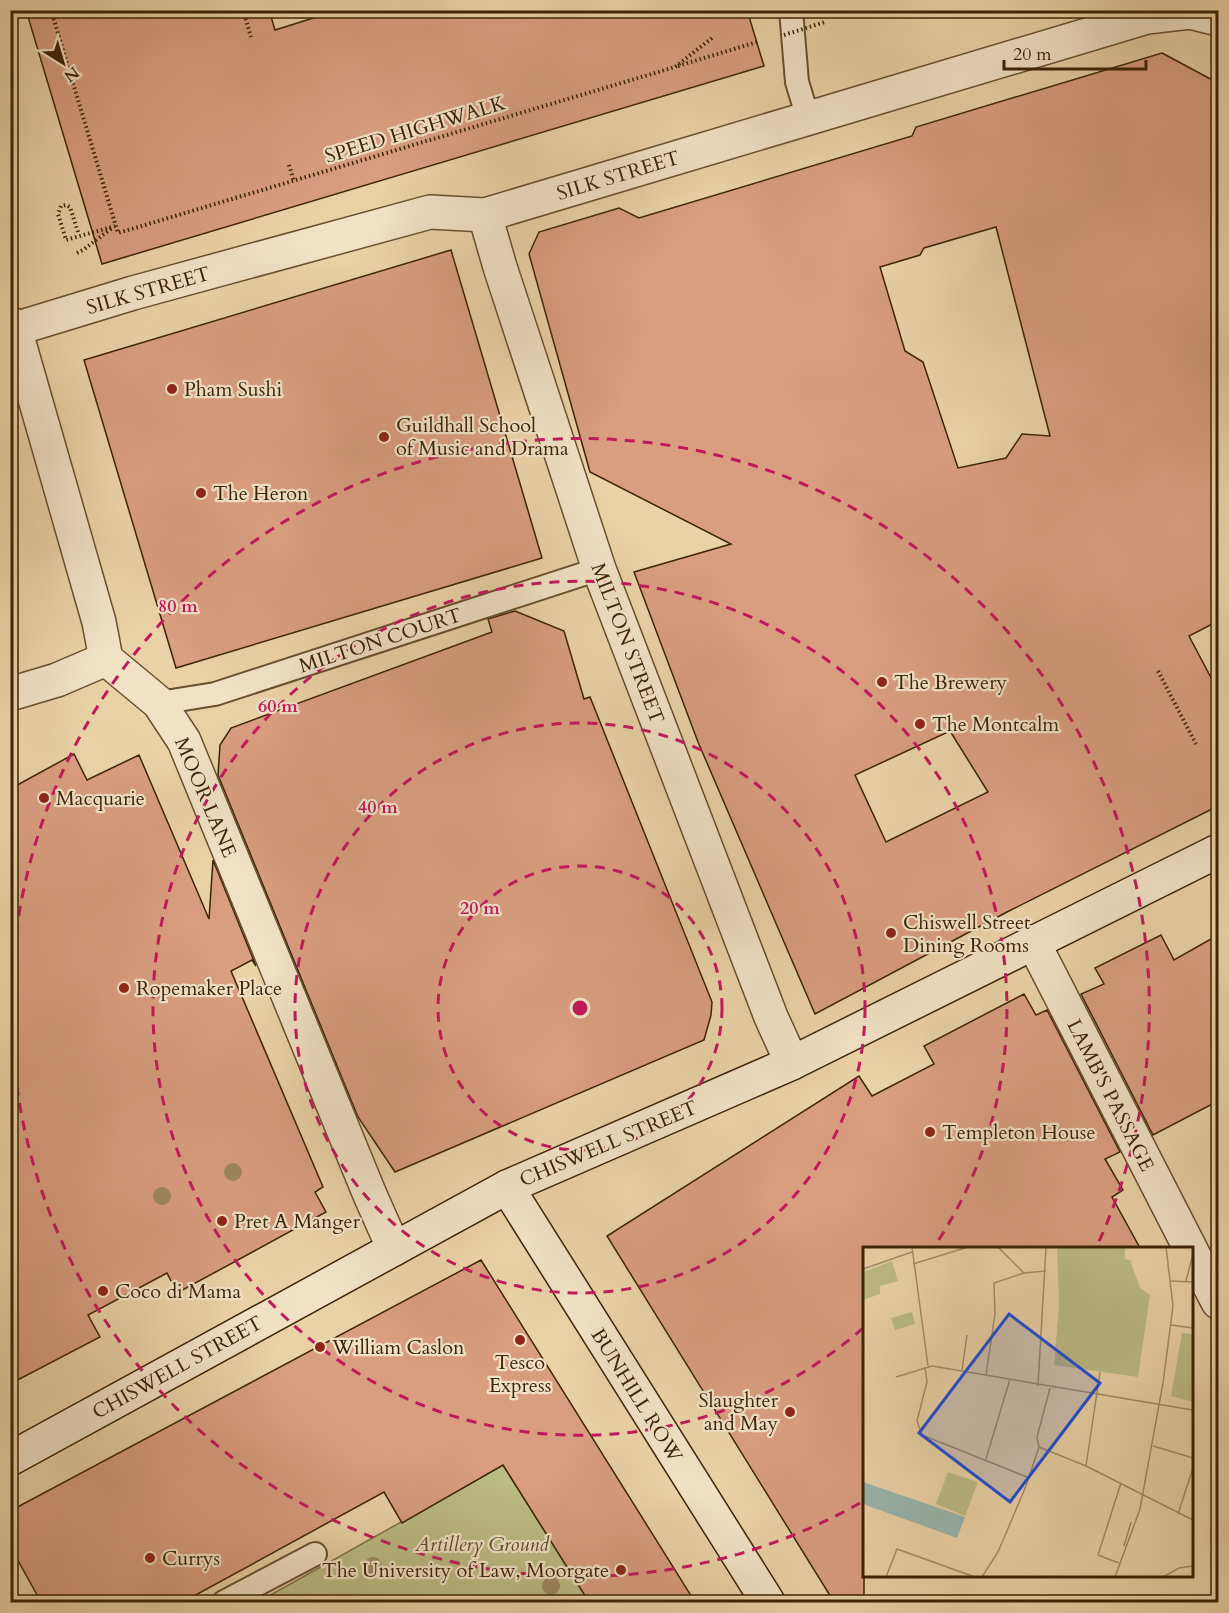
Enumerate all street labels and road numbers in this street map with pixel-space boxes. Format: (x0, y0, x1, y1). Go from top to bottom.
street label: SPEED HIGHWALK (322, 89, 509, 170)
street label: SILK STREET (553, 144, 683, 207)
street label: SILK STREET (83, 260, 213, 321)
street label: MILTON STREET (584, 559, 671, 728)
street label: MILTON COURT (295, 601, 465, 680)
street label: MOOR LANE (168, 733, 243, 862)
street label: LAMB'S PASSAGE (1061, 1015, 1161, 1176)
street label: CHISWELL STREET (515, 1094, 702, 1193)
street label: CHISWELL STREET (87, 1309, 267, 1425)
street label: BUNHILL ROW (584, 1323, 689, 1468)

